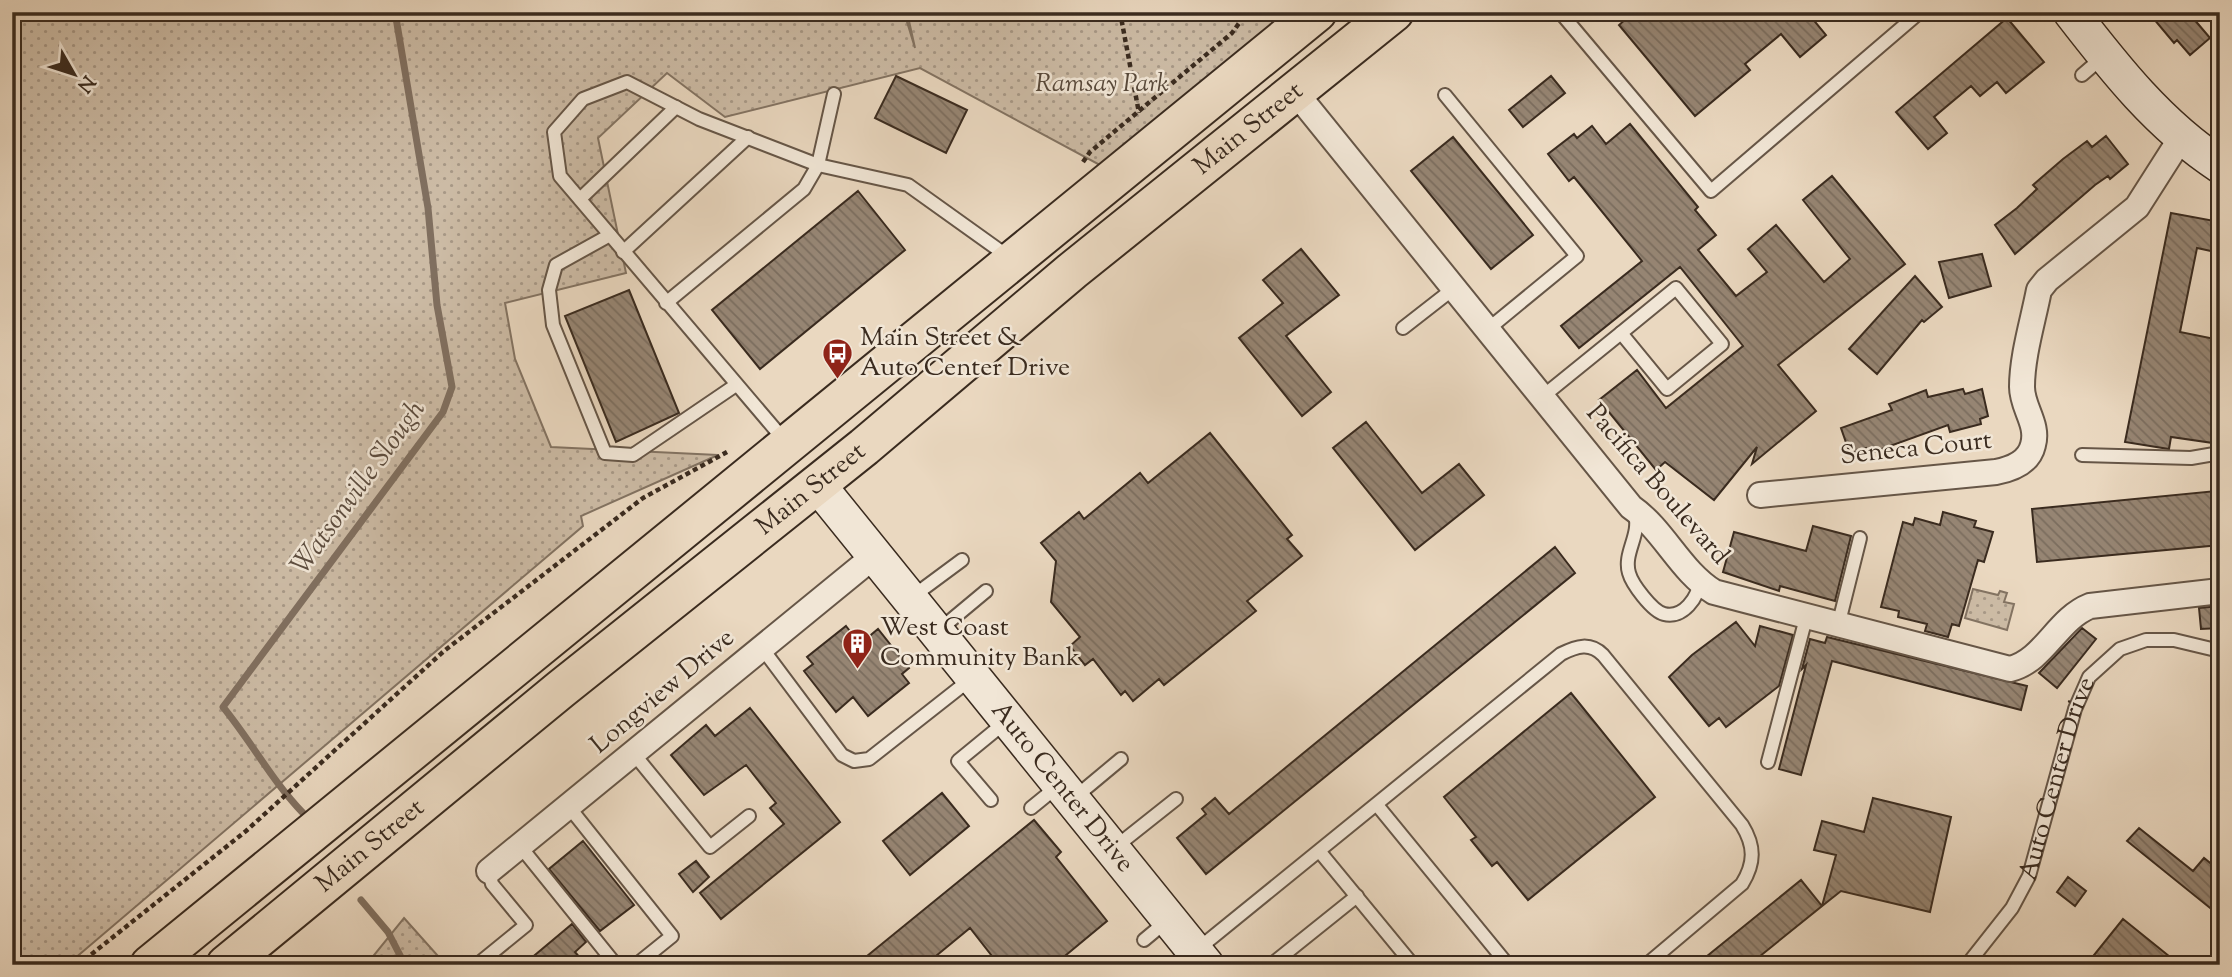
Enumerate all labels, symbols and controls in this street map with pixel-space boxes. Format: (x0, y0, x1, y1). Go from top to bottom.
north arrow (38, 38, 108, 108)
park label: Ramsay Park (1035, 66, 1169, 103)
text: N (70, 69, 101, 98)
street label: Main Street (1186, 73, 1312, 185)
place label: Main Street & Auto Center Drive (860, 320, 1070, 387)
bus stop icon: Main Street & Auto Center Drive (820, 336, 854, 380)
water label: Watsonville Slough (282, 392, 436, 584)
street label: Pacifica Boulevard (1577, 396, 1738, 574)
street label: Seneca Court (1838, 423, 1994, 475)
street label: Main Street (748, 434, 874, 545)
place label: West Coast Community Bank (880, 610, 1080, 677)
street label: Longview Drive (583, 621, 743, 763)
building icon: West Coast Community Bank (840, 626, 874, 670)
street label: Auto Center Drive (2010, 671, 2105, 885)
street label: Auto Center Drive (982, 694, 1143, 881)
street label: Main Street (308, 790, 433, 902)

